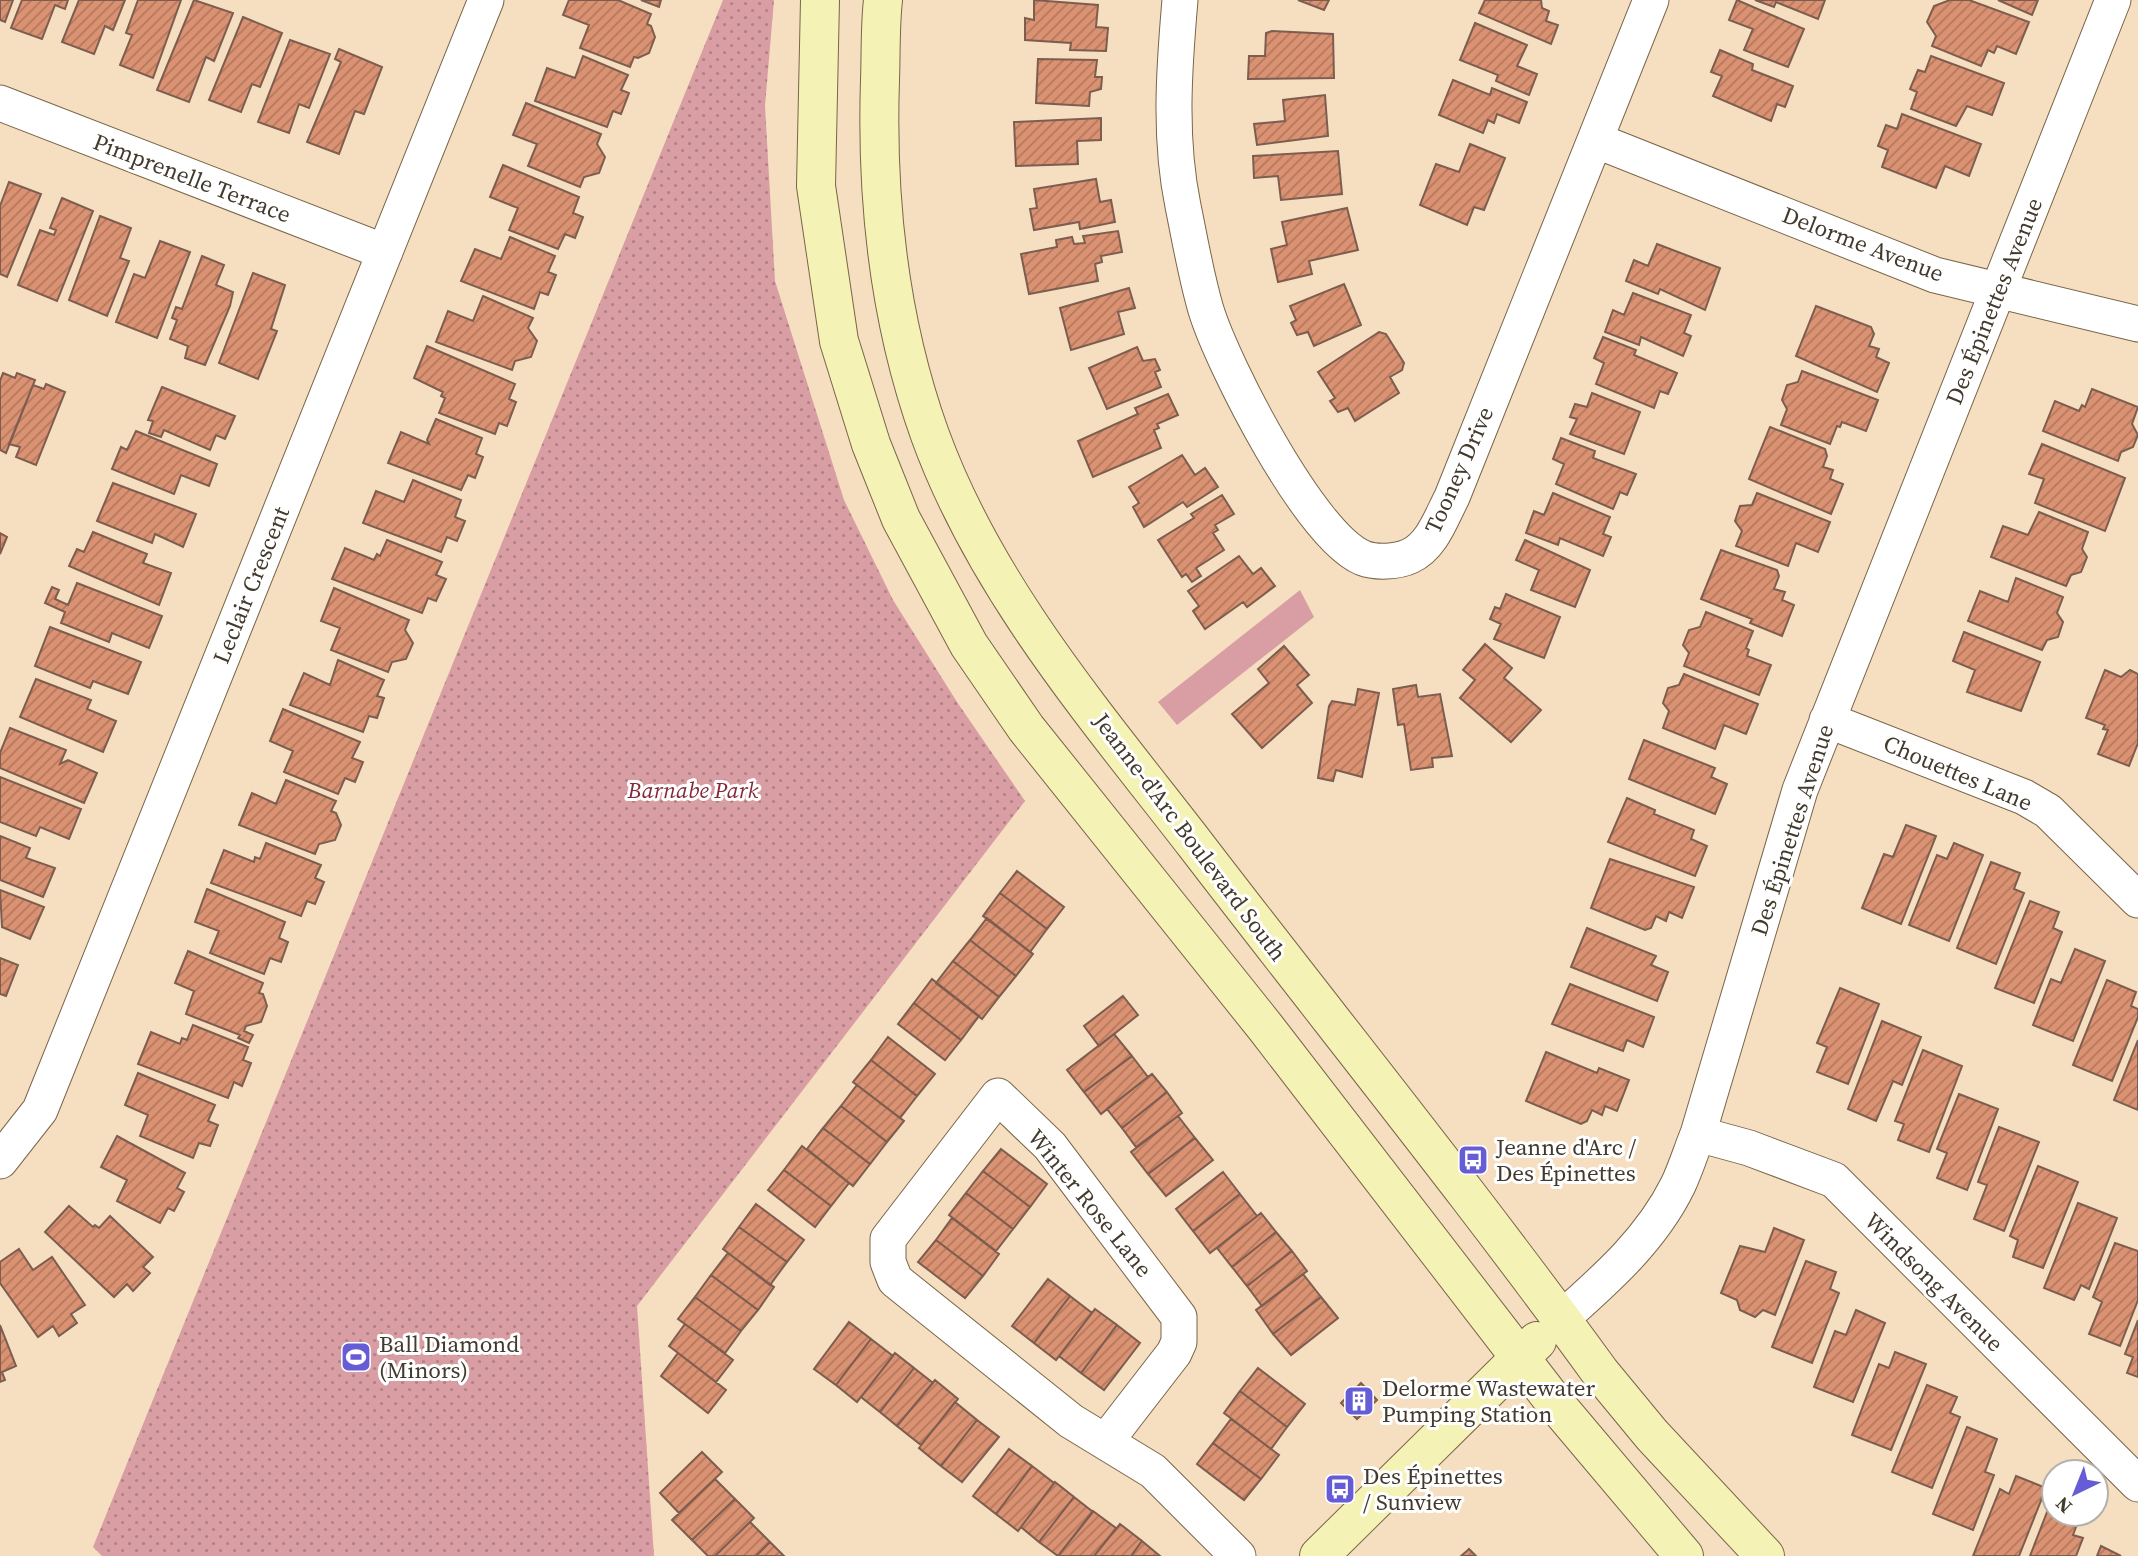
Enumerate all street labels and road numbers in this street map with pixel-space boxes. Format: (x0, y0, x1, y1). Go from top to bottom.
street label: Pimprenelle Terrace (89, 126, 295, 230)
street label: Des Épinettes Avenue (1938, 193, 2050, 409)
street label: Delorme Avenue (1778, 199, 1948, 289)
street label: Tooney Drive (1417, 402, 1501, 538)
street label: Leclair Crescent (205, 501, 297, 668)
street label: Jeanne-d'Arc Boulevard South (1085, 706, 1294, 968)
street label: Des Épinettes Avenue (1743, 720, 1841, 940)
street label: Chouettes Lane (1879, 727, 2037, 819)
street label: Winter Rose Lane (1020, 1122, 1160, 1284)
street label: Windsong Avenue (1857, 1205, 2011, 1359)

